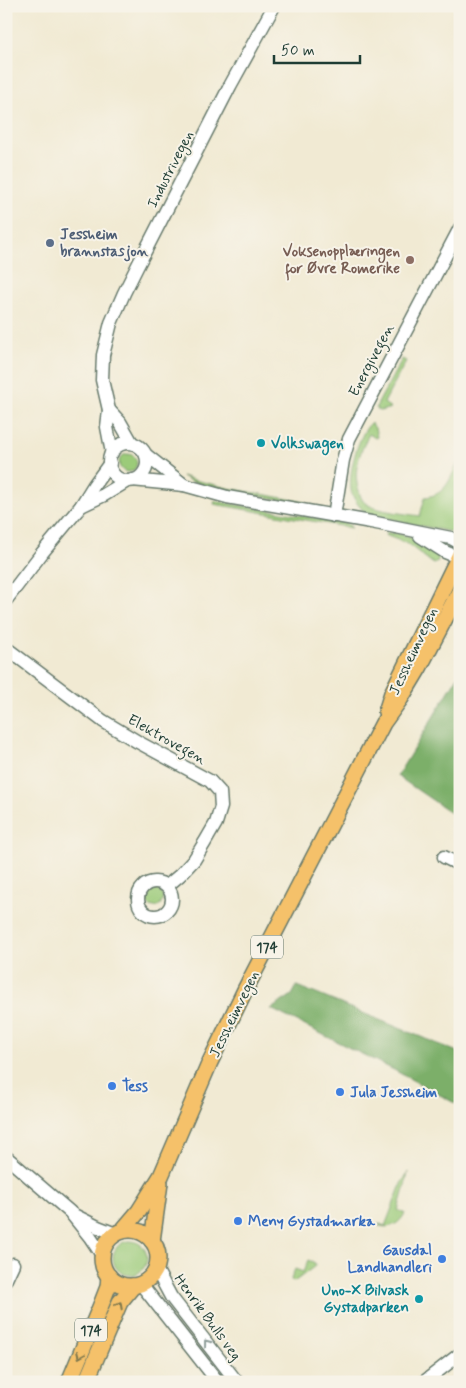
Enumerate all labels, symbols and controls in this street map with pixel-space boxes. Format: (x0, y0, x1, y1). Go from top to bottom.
scale bar (274, 32, 360, 64)
text: 50 m (281, 41, 315, 61)
street label: Industrivegen (143, 127, 200, 212)
place label: Jessheim brannstasjon (60, 225, 149, 262)
marker: Jessheim brannstasjon (44, 237, 56, 249)
place label: Voksenopplæringen for Øvre Romerike (283, 242, 400, 281)
marker: Voksenopplæringen for Øvre Romerike (404, 254, 416, 266)
street label: Energivegen (344, 320, 400, 401)
place label: Volkswagen (271, 434, 344, 456)
marker: Volkswagen (255, 437, 267, 449)
street label: Jessheimvegen (385, 604, 444, 699)
street label: Elektrovegen (123, 710, 210, 771)
road number: 174 (251, 936, 283, 959)
street label: Jessheimvegen (205, 968, 265, 1062)
place label: Tess (122, 1077, 148, 1097)
marker: Tess (106, 1080, 118, 1092)
place label: Jula Jessheim (350, 1083, 437, 1103)
marker: Jula Jessheim (334, 1086, 346, 1098)
place label: Meny Gystadmarka (248, 1212, 376, 1232)
marker: Meny Gystadmarka (232, 1215, 244, 1227)
place label: Gausdal Landhandleri (347, 1241, 433, 1278)
marker: Gausdal Landhandleri (436, 1253, 448, 1265)
street label: Henrik Bulls veg (169, 1270, 245, 1365)
place label: Uno-X Bilvask Gystadparken (321, 1281, 410, 1318)
marker: Uno-X Bilvask Gystadparken (413, 1293, 425, 1305)
one-way arrow (113, 1301, 123, 1310)
road number: 174 (75, 1318, 107, 1342)
one-way arrow (204, 1340, 212, 1349)
one-way arrow (76, 1350, 86, 1359)

